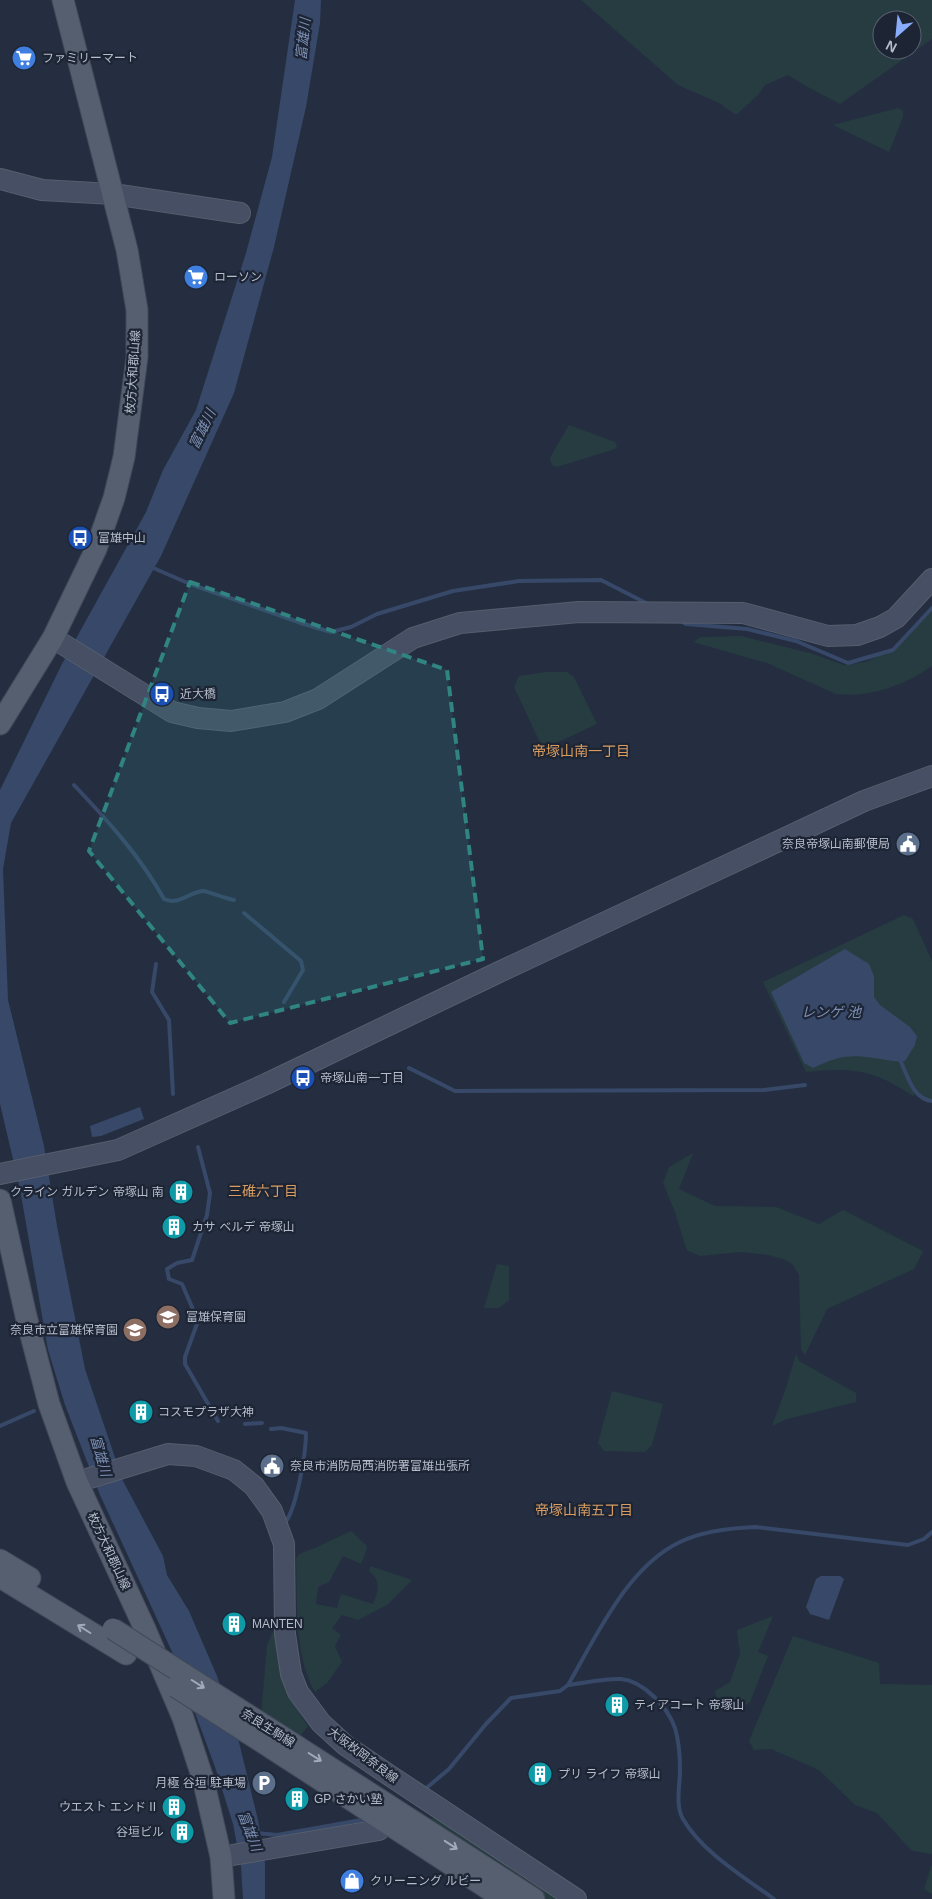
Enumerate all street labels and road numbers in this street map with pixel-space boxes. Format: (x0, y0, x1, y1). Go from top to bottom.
street label: 枚方大和郡山線 (123, 330, 143, 414)
street label: 枚方大和郡山線 (85, 1510, 133, 1592)
street label: 奈良生駒線 (239, 1706, 297, 1750)
street label: 大阪枚岡奈良線 (325, 1724, 401, 1786)

